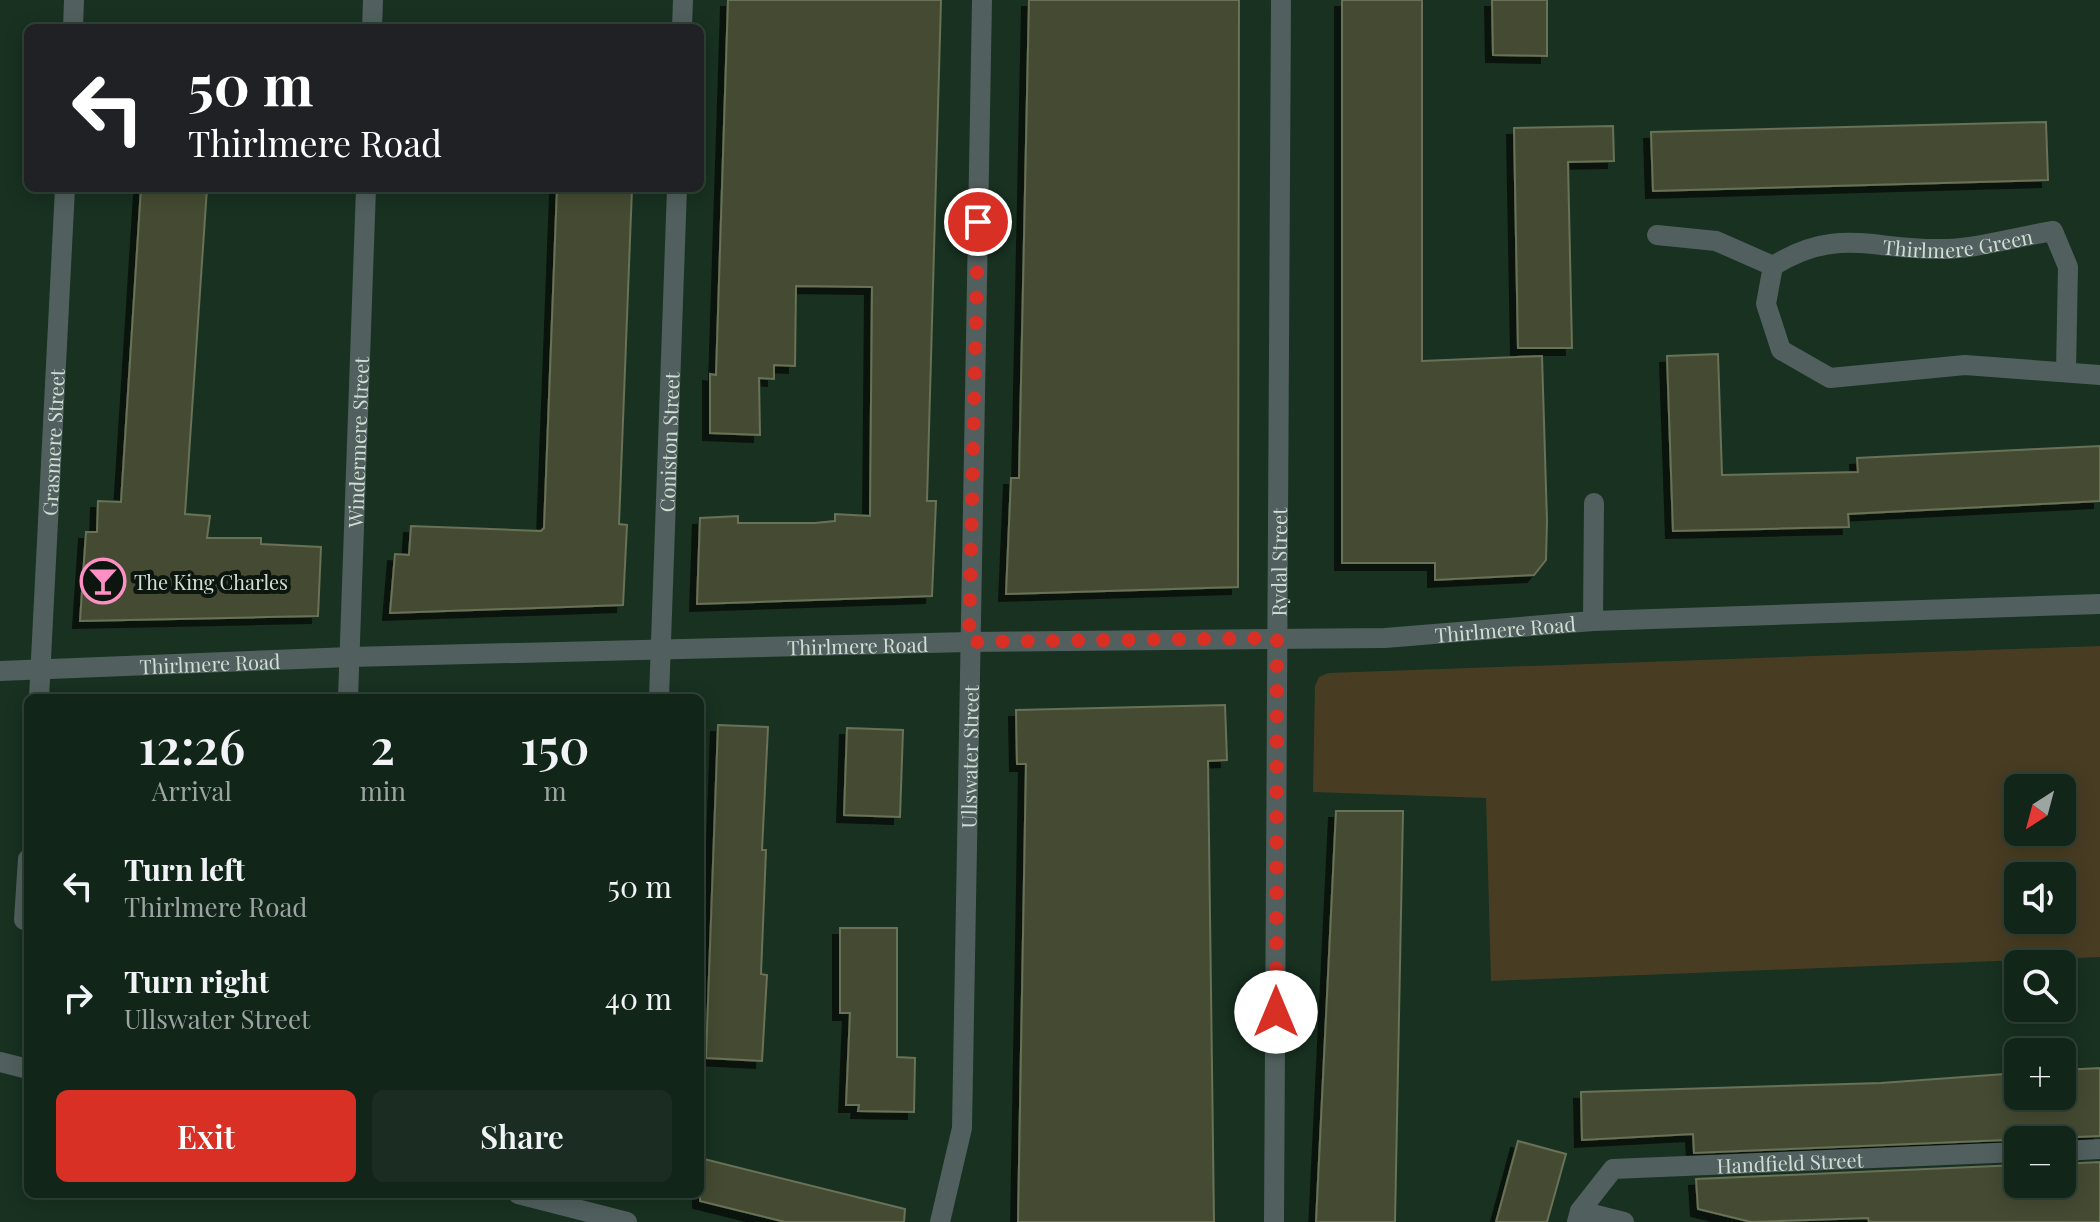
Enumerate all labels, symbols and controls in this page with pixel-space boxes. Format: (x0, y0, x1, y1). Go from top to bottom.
text: 50 m (188, 46, 314, 121)
icon: left (56, 56, 160, 160)
text: Thirlmere Road (188, 118, 442, 166)
pin (944, 188, 1012, 256)
icon: arrive (956, 200, 1000, 244)
street label: Thirlmere Green (1882, 222, 2035, 263)
street label: Windermere Street (340, 355, 374, 529)
street label: Grasmere Street (35, 367, 69, 516)
street label: Coniston Street (652, 371, 684, 513)
street label: Rydal Street (1264, 507, 1292, 616)
bar icon: The King Charles (79, 557, 127, 605)
place label: The King Charles (134, 568, 288, 595)
street label: Thirlmere Road (1434, 609, 1577, 647)
street label: Thirlmere Road (787, 629, 929, 660)
street label: Thirlmere Road (139, 646, 281, 679)
street label: Ullswater Street (954, 684, 983, 829)
text: 12:26 (138, 713, 245, 777)
text: 2 (371, 713, 395, 777)
text: 150 (520, 713, 590, 777)
text: Arrival (152, 773, 232, 808)
text: min (360, 773, 406, 808)
text: m (543, 773, 566, 808)
north arrow (2004, 774, 2076, 846)
map controls (2004, 774, 2076, 1198)
text: Turn left (124, 849, 245, 889)
button: sound (2004, 862, 2076, 934)
icon: left (56, 864, 100, 908)
text: 50 m (607, 866, 672, 906)
text: Thirlmere Road (124, 889, 307, 924)
button: search (2004, 950, 2076, 1022)
text: Turn right (124, 961, 269, 1001)
position arrow (1234, 970, 1318, 1054)
icon: right (56, 976, 100, 1020)
text: 40 m (605, 978, 672, 1018)
text: Ullswater Street (124, 1001, 310, 1036)
button: + (2004, 1038, 2076, 1110)
button: Exit (56, 1090, 356, 1182)
button: Share (372, 1090, 672, 1182)
button: − (2004, 1126, 2076, 1198)
street label: Handfield Street (1716, 1145, 1865, 1178)

